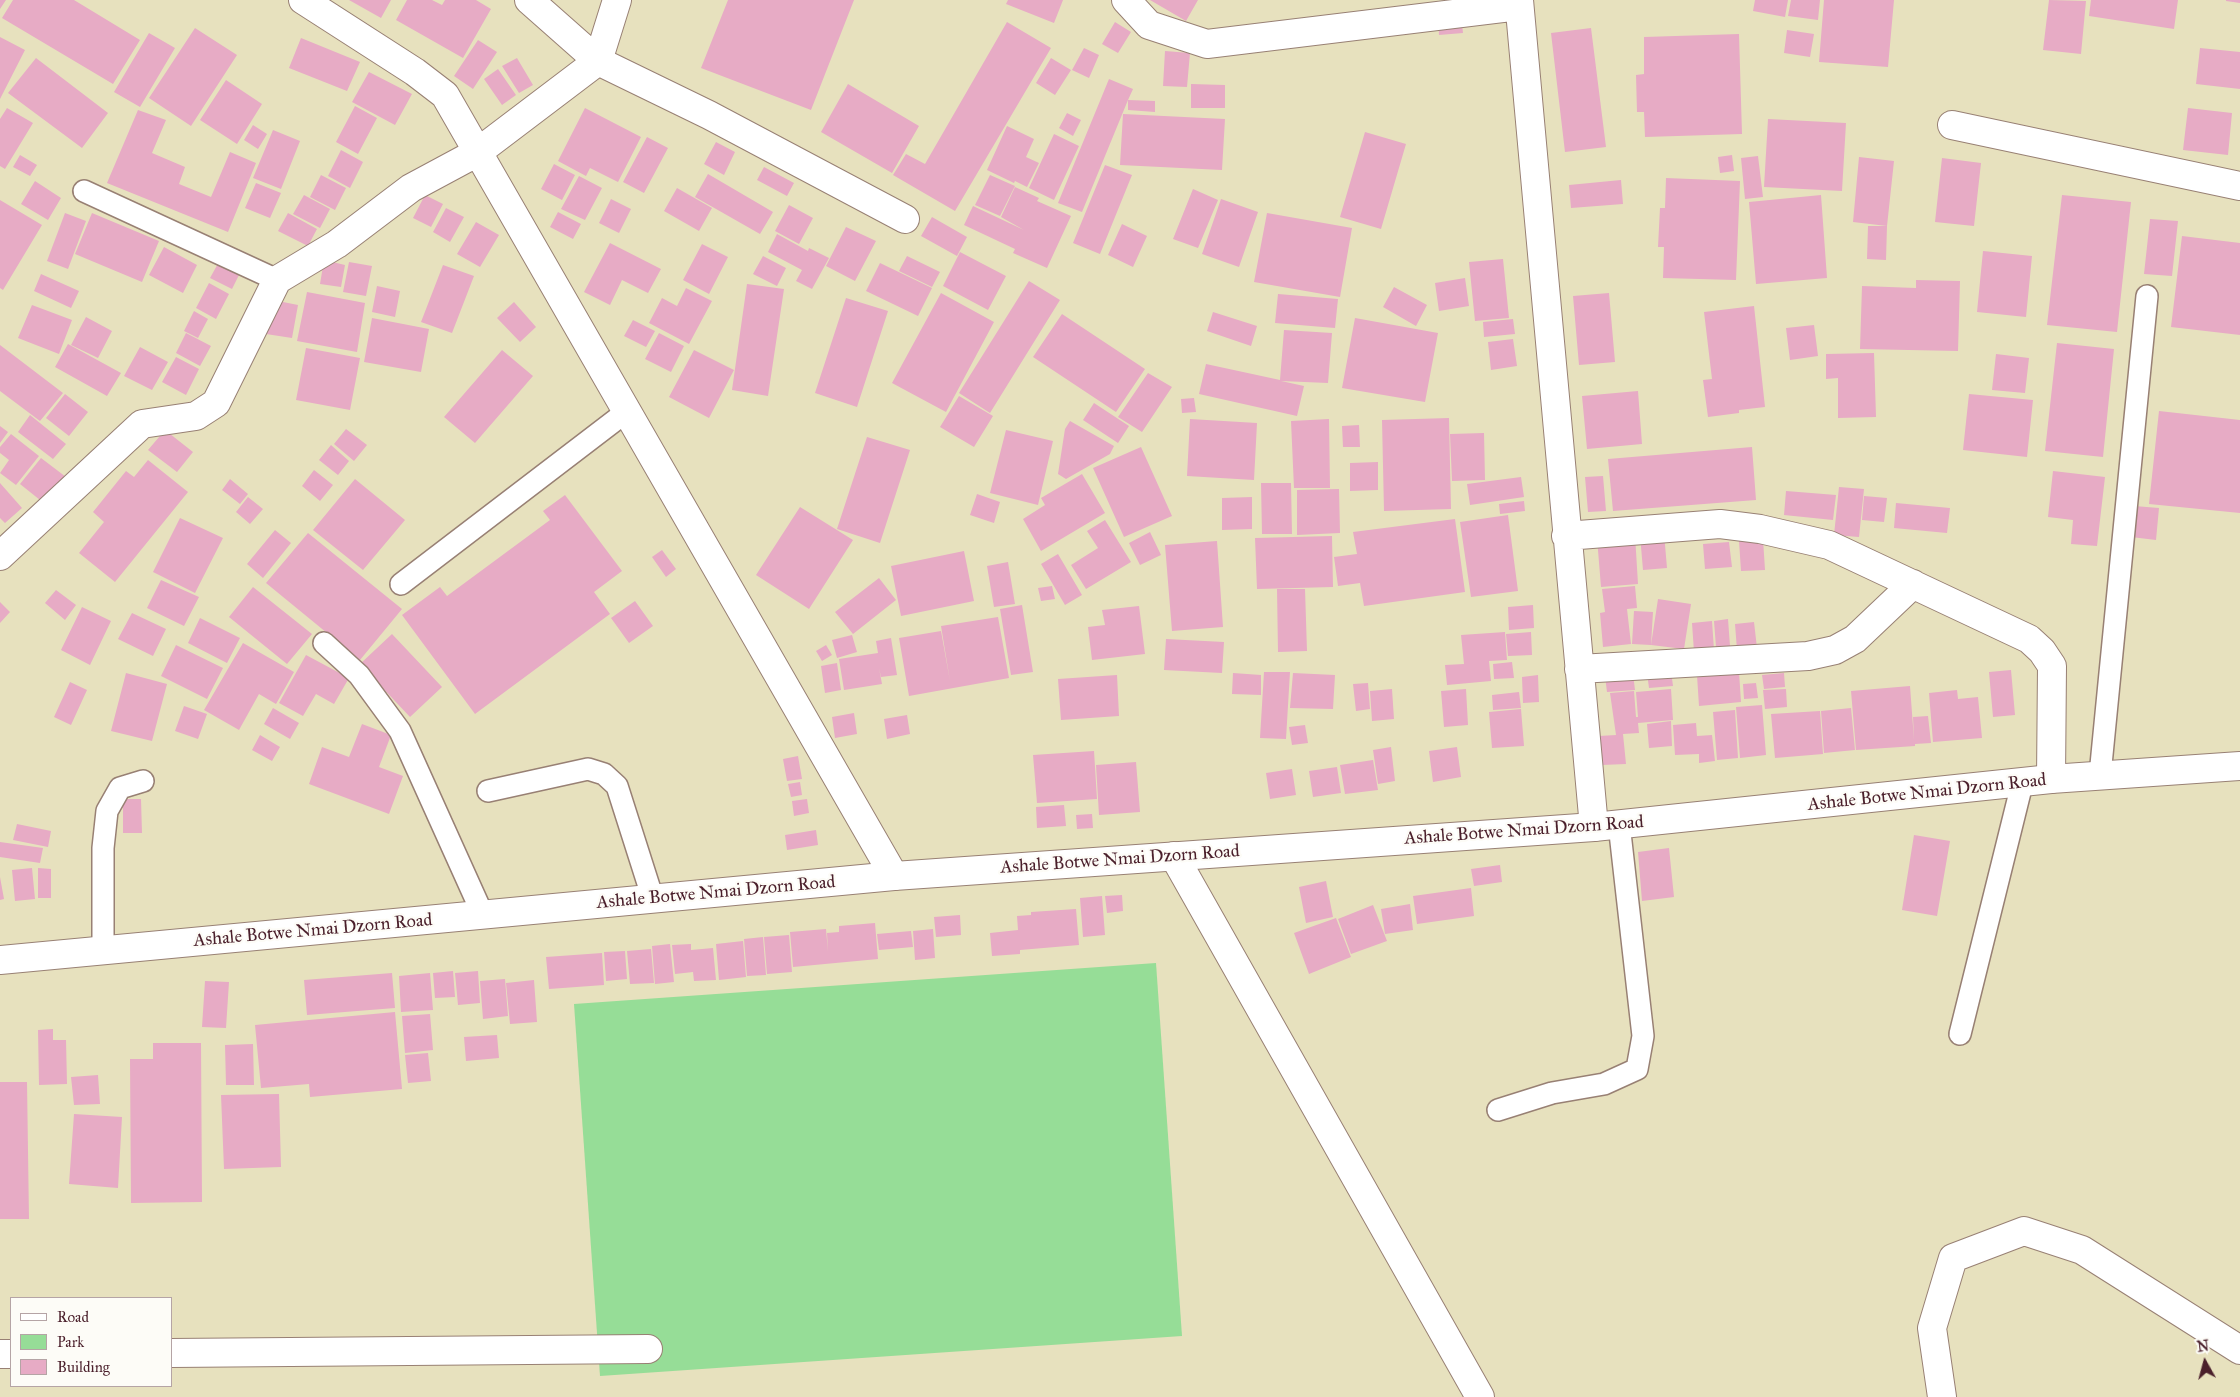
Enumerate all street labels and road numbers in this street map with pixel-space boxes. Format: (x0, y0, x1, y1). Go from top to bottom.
street label: Ashale Botwe Nmai Dzorn Road (1807, 770, 2047, 816)
street label: Ashale Botwe Nmai Dzorn Road (1404, 812, 1644, 850)
street label: Ashale Botwe Nmai Dzorn Road (1000, 841, 1240, 879)
street label: Ashale Botwe Nmai Dzorn Road (596, 872, 836, 914)
street label: Ashale Botwe Nmai Dzorn Road (193, 910, 433, 952)

